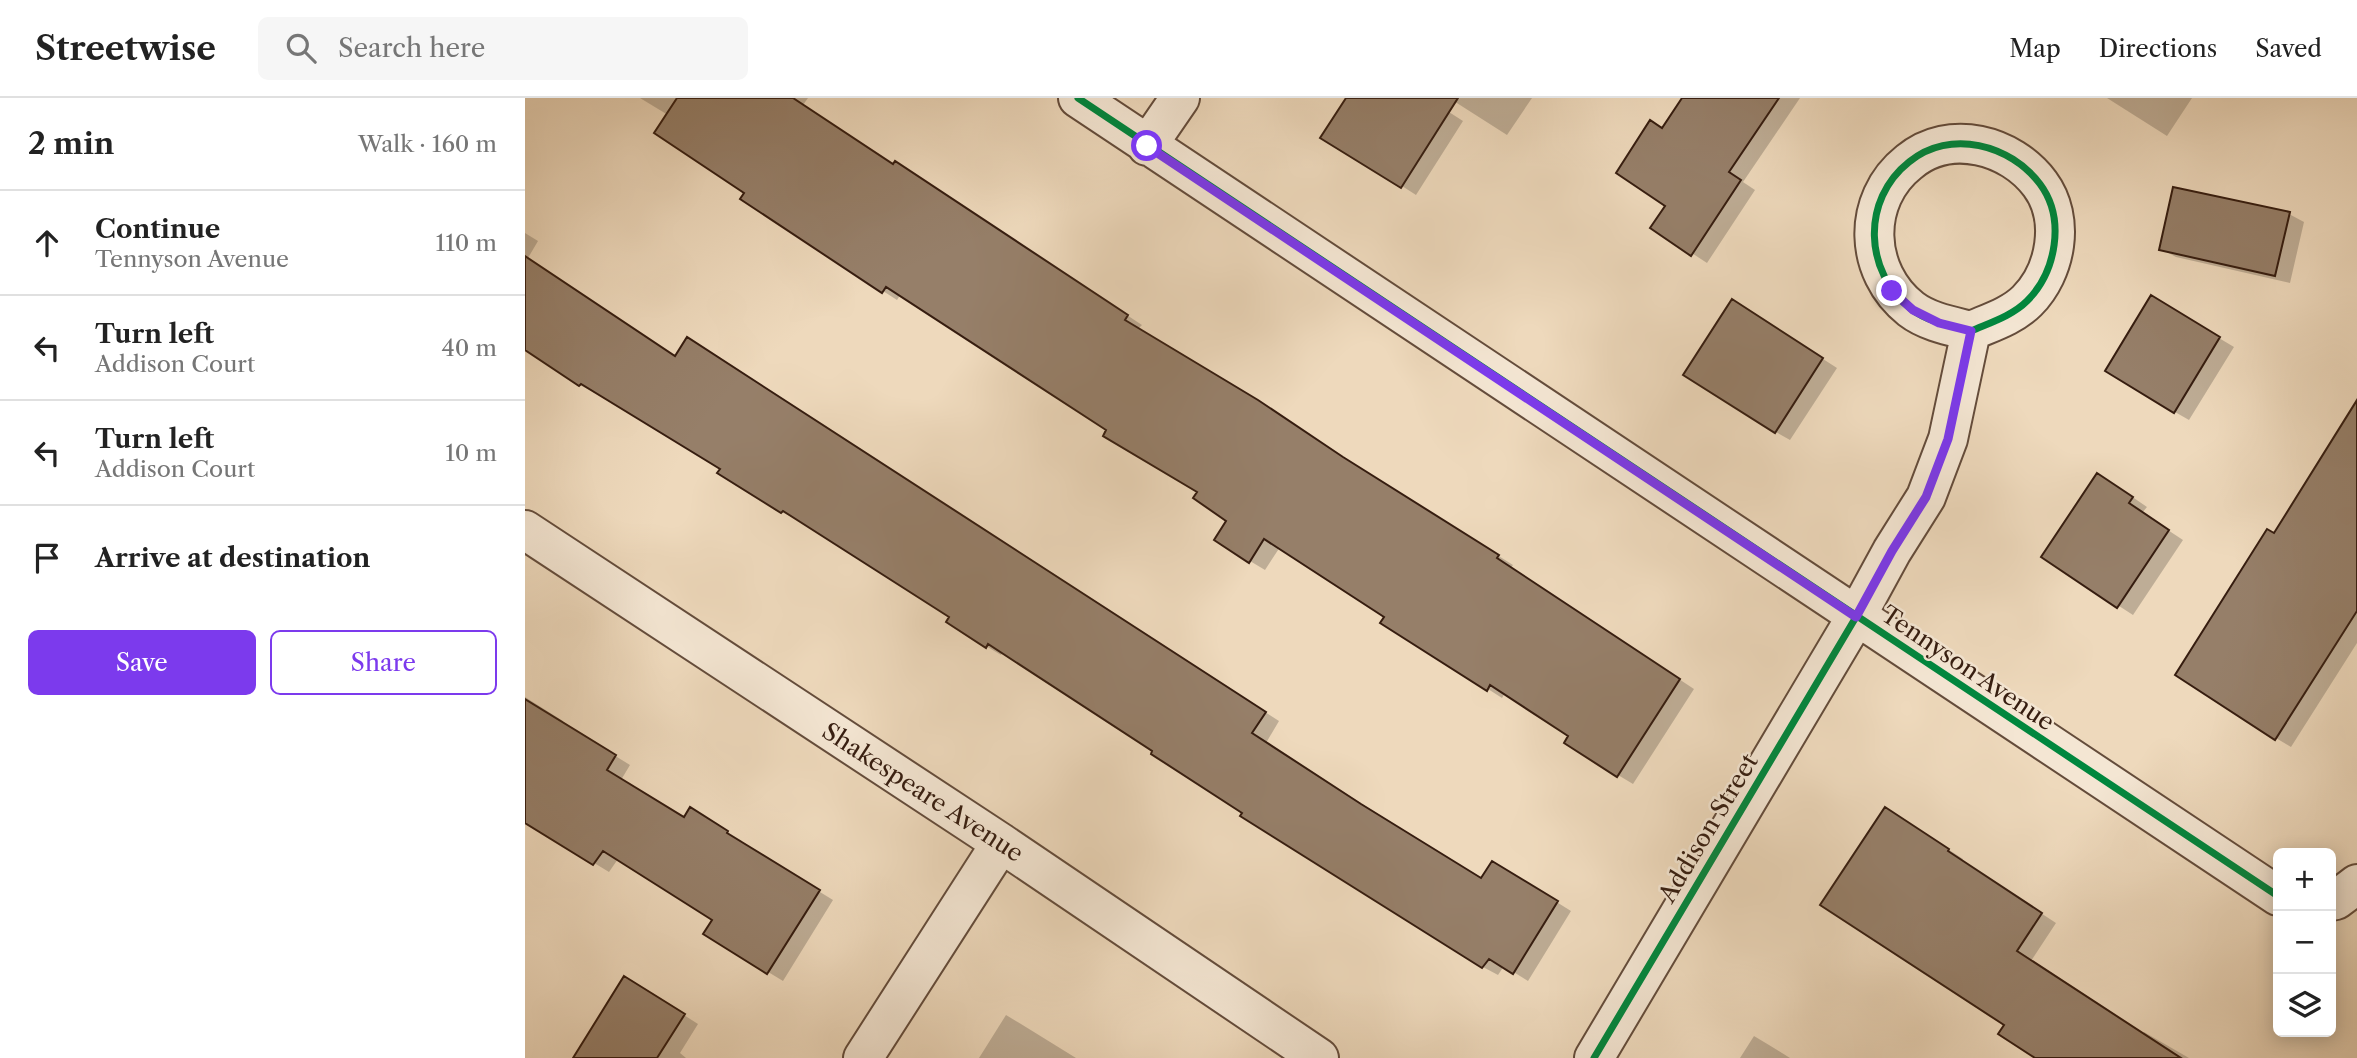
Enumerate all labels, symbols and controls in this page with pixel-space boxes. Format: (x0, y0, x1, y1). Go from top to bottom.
search box (258, 17, 748, 80)
text: Streetwise (35, 28, 216, 69)
icon: search (282, 29, 320, 67)
text: Search here (338, 32, 485, 64)
text: Map (2009, 34, 2061, 63)
text: Directions (2099, 34, 2217, 63)
text: Saved (2255, 34, 2322, 63)
text: 2 min (28, 125, 114, 162)
text: Walk · 160 m (358, 130, 497, 158)
route start (1131, 130, 1162, 161)
text: Continue (95, 213, 220, 245)
icon: ahead (28, 224, 66, 262)
text: 110 m (436, 229, 497, 257)
text: Tennyson Avenue (95, 245, 289, 273)
route end (1876, 275, 1907, 306)
text: Turn left (95, 318, 214, 350)
icon: left (28, 329, 66, 367)
text: 40 m (442, 334, 497, 362)
text: Addison Court (95, 350, 255, 378)
text: Turn left (95, 423, 214, 455)
icon: left (28, 434, 66, 472)
text: 10 m (445, 439, 497, 467)
text: Addison Court (95, 455, 255, 483)
icon: arrive (28, 539, 66, 577)
text: Arrive at destination (95, 542, 370, 574)
street label: Tennyson Avenue (1876, 599, 2060, 737)
button: Save (28, 630, 256, 695)
button: Share (270, 630, 497, 695)
street label: Shakespeare Avenue (817, 716, 1029, 868)
street label: Addison Street (1652, 748, 1764, 909)
map controls (2273, 848, 2336, 1037)
button: + (2273, 848, 2336, 911)
button: − (2273, 911, 2336, 974)
button: layers (2273, 974, 2336, 1037)

